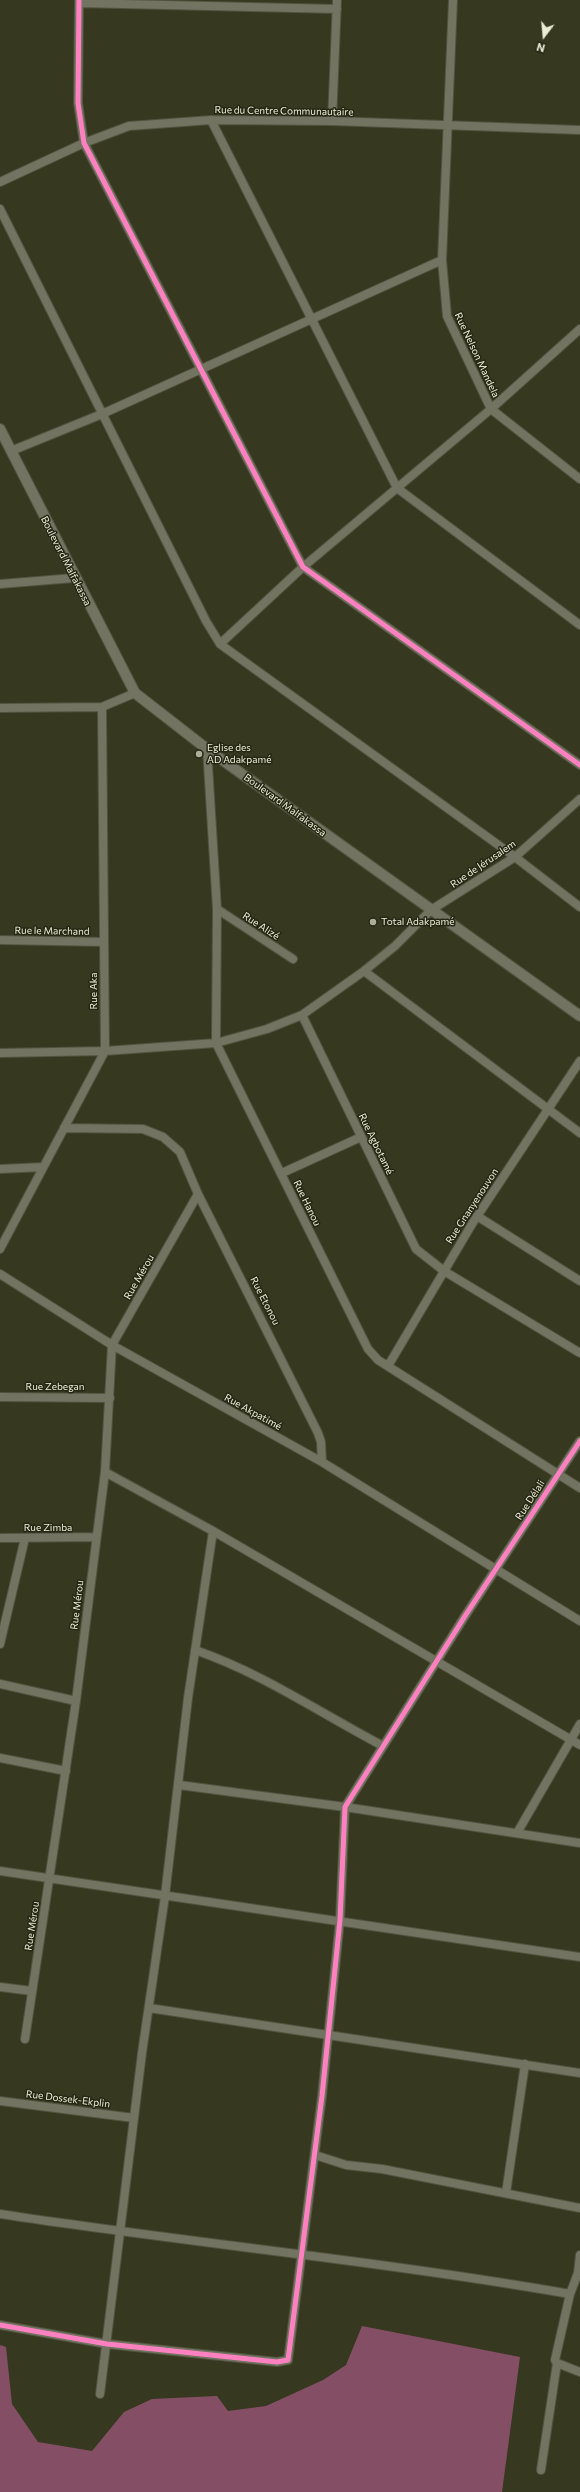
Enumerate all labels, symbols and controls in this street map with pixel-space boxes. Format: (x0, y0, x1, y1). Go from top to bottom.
north arrow (524, 16, 564, 56)
text: N (535, 41, 546, 55)
street label: Rue du Centre Communautaire (214, 104, 354, 118)
street label: Rue Nelson Mandela (452, 311, 502, 399)
street label: Boulevard Malfakassa (38, 514, 94, 608)
place label: Eglise des AD Adakpamé (207, 742, 271, 766)
marker: Eglise des AD Adakpamé (194, 749, 204, 759)
street label: Boulevard Malfakassa (242, 771, 328, 839)
street label: Rue de Jérusalem (448, 838, 518, 890)
street label: Rue Alizé (240, 910, 282, 942)
place label: Total Adakpamé (381, 916, 455, 928)
marker: Total Adakpamé (368, 917, 378, 927)
street label: Rue le Marchand (14, 924, 90, 938)
street label: Rue Aka (88, 973, 100, 1009)
street label: Rue Agbotamé (356, 1111, 396, 1177)
street label: Rue Gnanyenouvon (443, 1166, 501, 1246)
street label: Rue Hanou (291, 1178, 323, 1228)
street label: Rue Mérou (121, 1253, 157, 1301)
street label: Rue Etonou (248, 1275, 282, 1327)
street label: Rue Zebegan (26, 1381, 84, 1393)
street label: Rue Akpatimé (222, 1391, 284, 1433)
street label: Rue Délali (513, 1478, 547, 1522)
street label: Rue Zimba (24, 1522, 72, 1534)
street label: Rue Mérou (68, 1580, 86, 1630)
street label: Rue Mérou (22, 1901, 42, 1951)
street label: Rue Dossek-Ekplin (25, 2088, 111, 2110)

